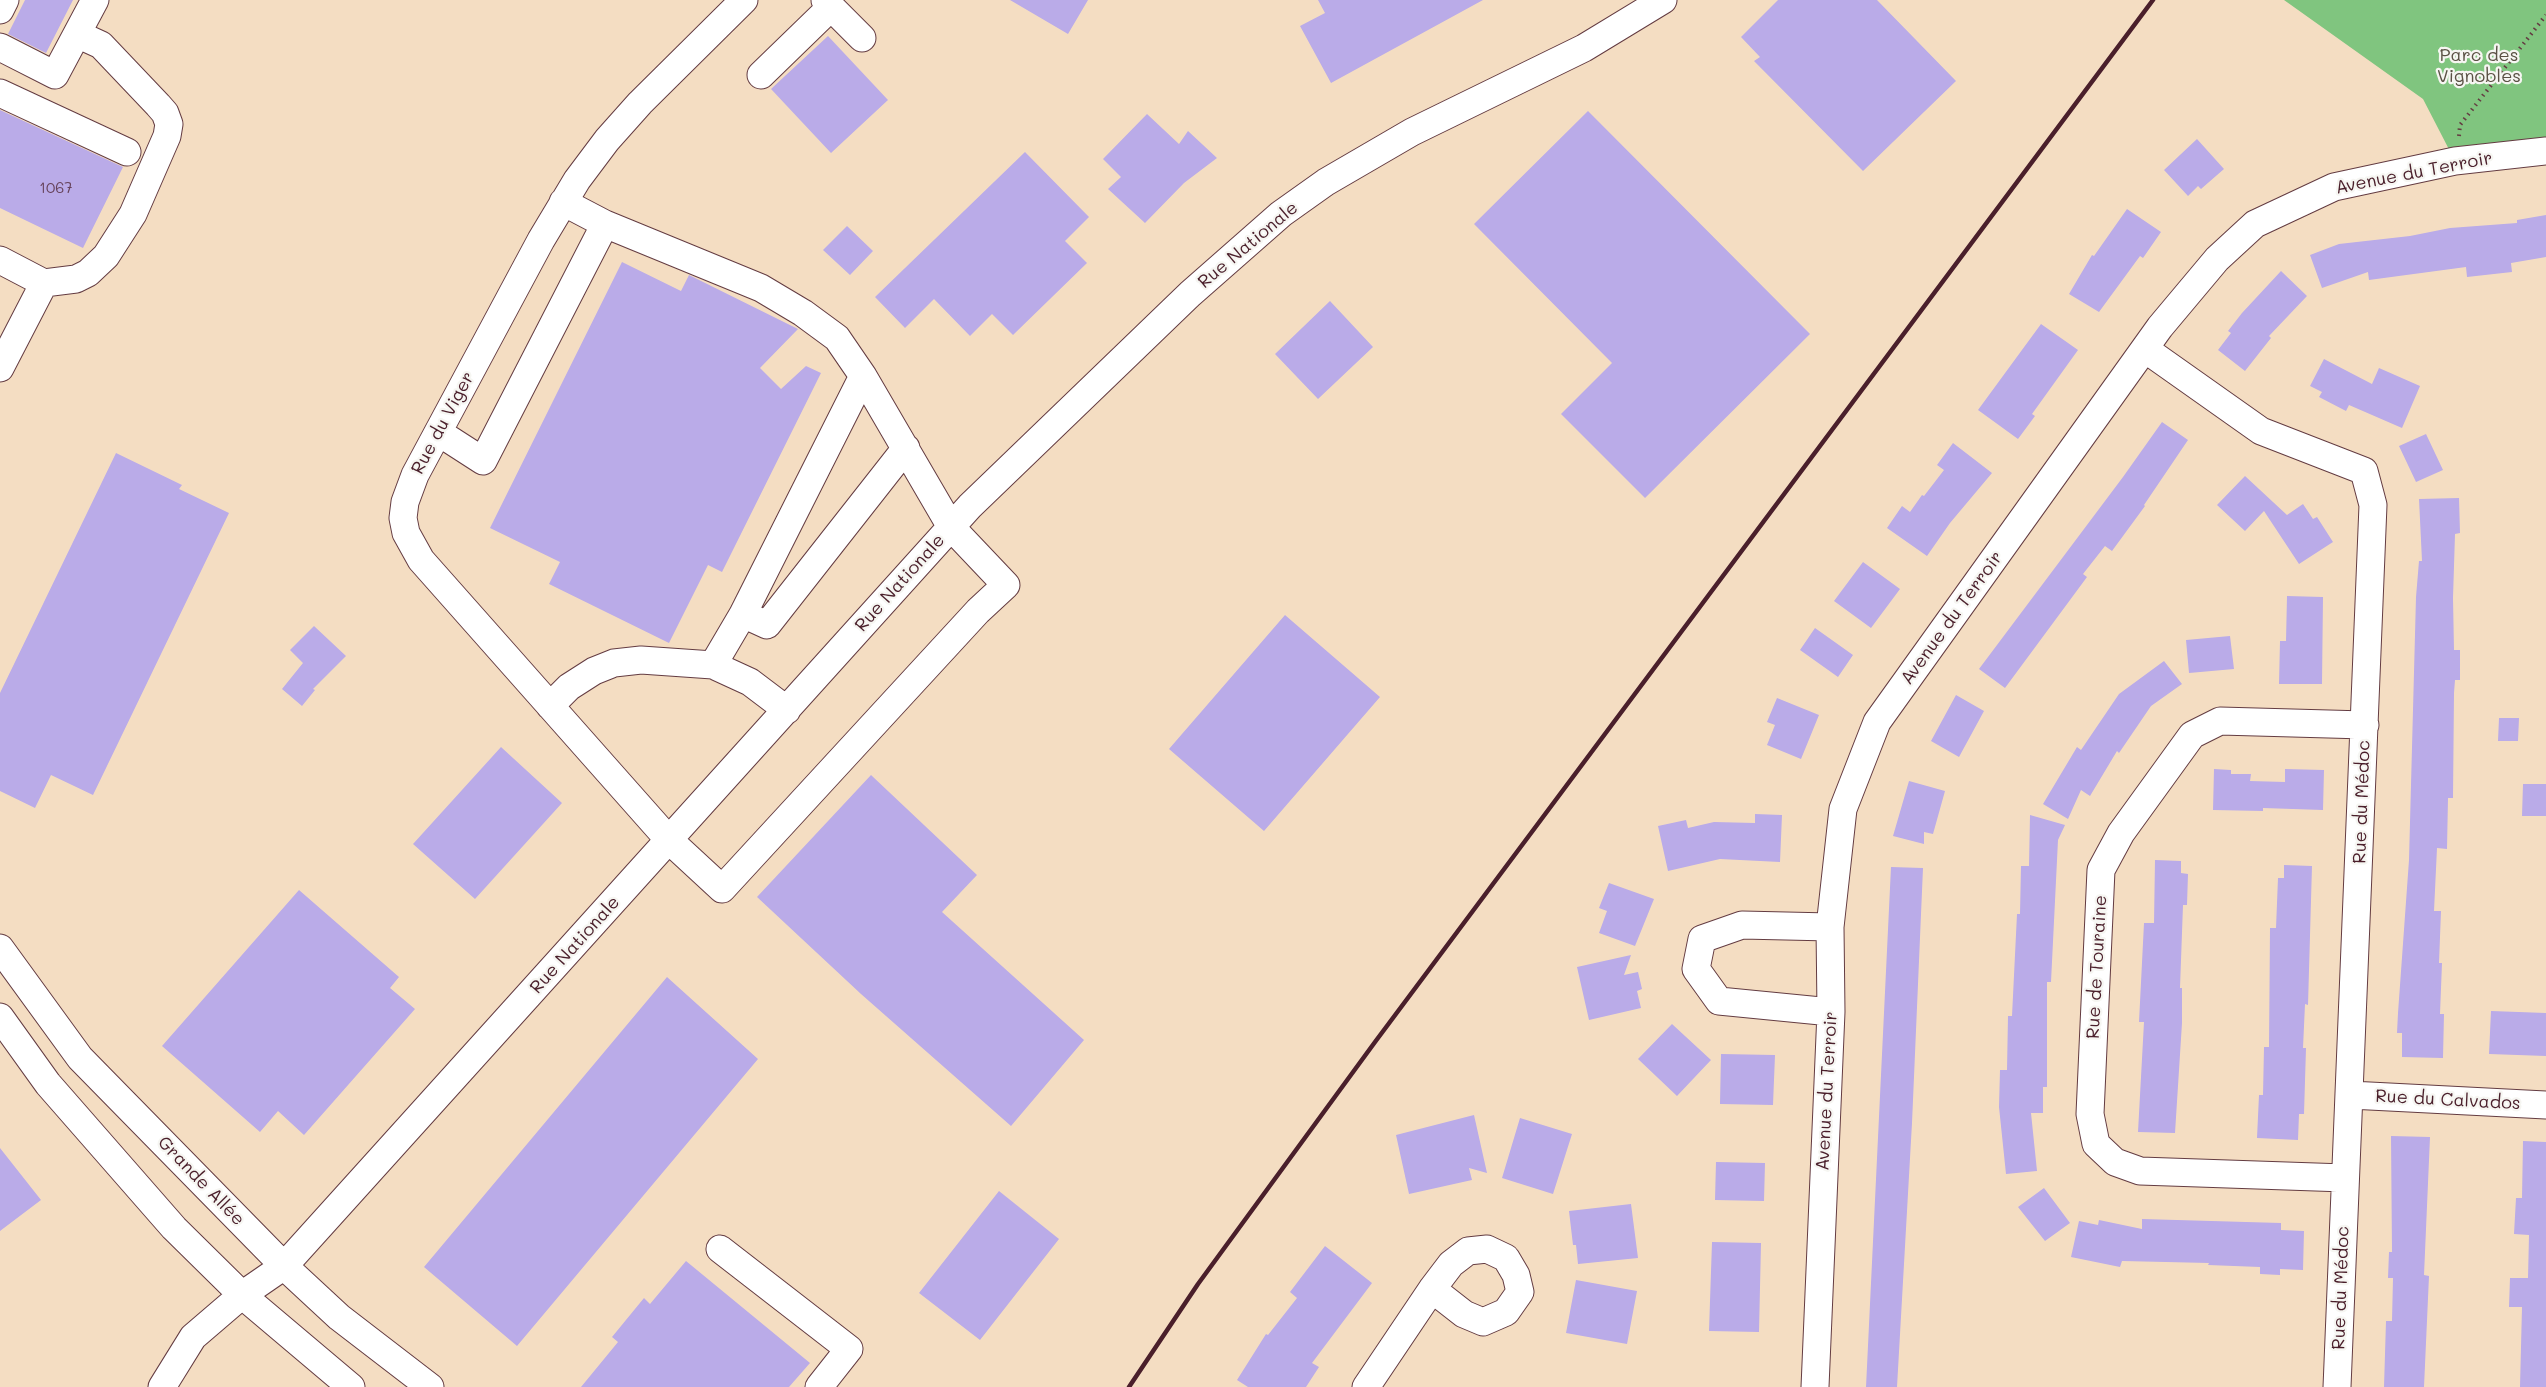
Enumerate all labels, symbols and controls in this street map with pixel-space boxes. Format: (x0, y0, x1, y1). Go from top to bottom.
park label: Parc des Vignobles (2437, 44, 2521, 86)
street label: Avenue du Terroir (2334, 147, 2494, 199)
house number: 1067 (39, 179, 73, 197)
street label: Rue Nationale (1194, 197, 1302, 293)
street label: Rue du Viger (407, 368, 479, 478)
street label: Rue Nationale (851, 530, 949, 636)
street label: Avenue du Terroir (1896, 547, 2008, 689)
street label: Rue du Médoc (2349, 740, 2375, 864)
street label: Rue Nationale (526, 892, 624, 998)
street label: Rue de Touraine (2082, 895, 2112, 1039)
street label: Avenue du Terroir (1812, 1011, 1842, 1171)
street label: Rue du Calvados (2375, 1085, 2521, 1115)
street label: Grande Allée (153, 1132, 249, 1230)
street label: Rue du Médoc (2328, 1226, 2354, 1350)

